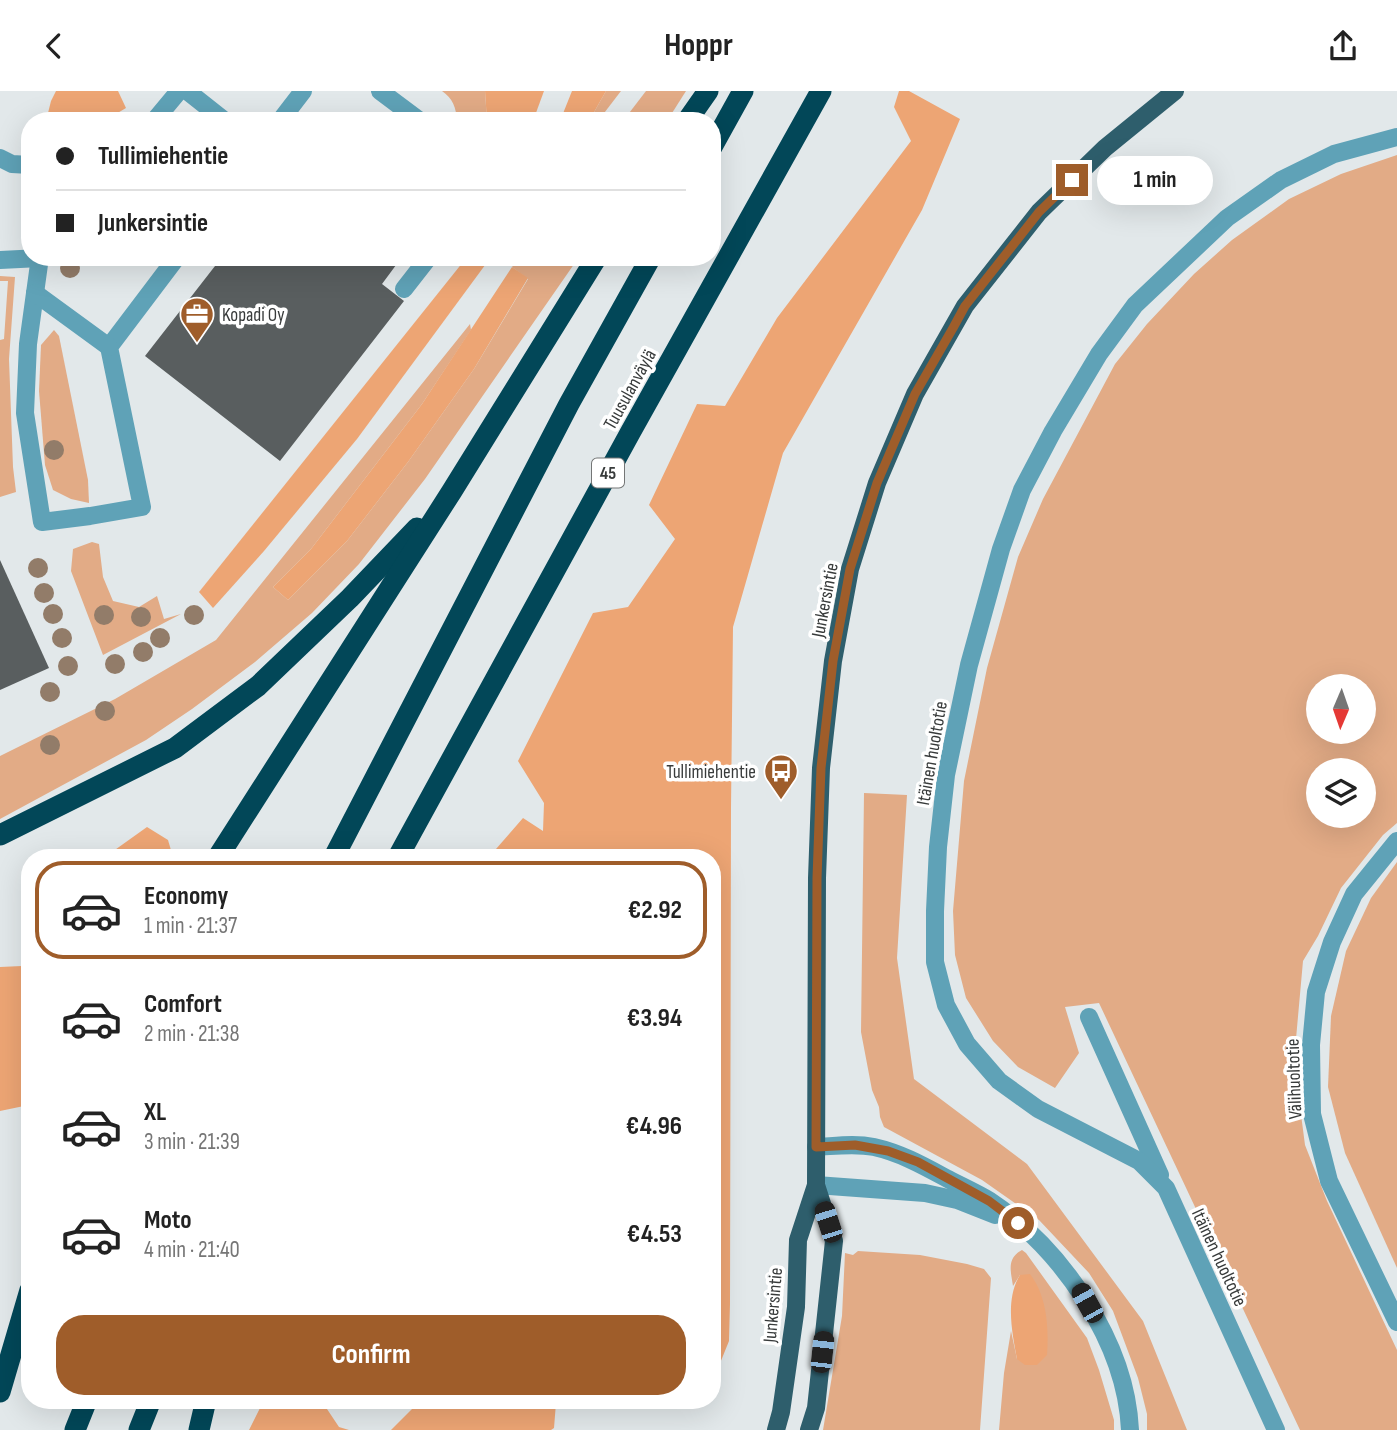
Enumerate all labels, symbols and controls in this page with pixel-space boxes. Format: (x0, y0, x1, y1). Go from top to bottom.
text: Hoppr (664, 26, 733, 65)
icon: back (35, 27, 73, 65)
icon: share (1324, 27, 1362, 65)
text: Tullimiehentie (98, 141, 228, 172)
callout: 1 min (1096, 155, 1212, 205)
route end (1056, 164, 1088, 196)
text: 1 min (1134, 166, 1176, 194)
text: Junkersintie (98, 208, 208, 239)
office icon: Kopadi Oy (178, 295, 216, 344)
place label: Kopadi Oy (222, 304, 285, 327)
street label: Tuusulanväylä (599, 346, 662, 434)
road number: 45 (592, 459, 624, 487)
street label: Junkersintie (807, 561, 844, 640)
north arrow (1306, 674, 1376, 744)
map controls (1306, 674, 1376, 828)
street label: Itäinen huoltotie (912, 699, 953, 807)
bus stop icon: Tullimiehentie (762, 752, 800, 801)
button: layers (1306, 758, 1376, 828)
place label: Tullimiehentie (666, 761, 756, 784)
icon: car (60, 879, 123, 942)
text: Economy (144, 881, 228, 912)
text: €2.92 (628, 895, 682, 926)
text: 1 min · 21:37 (144, 912, 237, 940)
icon: car (60, 987, 123, 1050)
text: Comfort (144, 989, 222, 1020)
text: €3.94 (627, 1003, 682, 1034)
text: 2 min · 21:38 (144, 1020, 240, 1048)
street label: Välihuoltotie (1282, 1038, 1307, 1120)
icon: car (60, 1095, 123, 1158)
text: XL (144, 1097, 166, 1128)
text: €4.96 (626, 1111, 682, 1142)
text: 3 min · 21:39 (144, 1128, 240, 1156)
car (812, 1199, 845, 1245)
icon: car (60, 1203, 123, 1266)
text: Moto (144, 1205, 192, 1236)
street label: Itäinen huoltotie (1186, 1205, 1251, 1310)
route start (1002, 1207, 1034, 1239)
text: €4.53 (627, 1219, 682, 1250)
text: 4 min · 21:40 (144, 1236, 240, 1264)
street label: Junkersintie (759, 1267, 788, 1345)
car (1068, 1280, 1107, 1326)
button: Confirm (56, 1315, 686, 1395)
car (810, 1330, 835, 1374)

